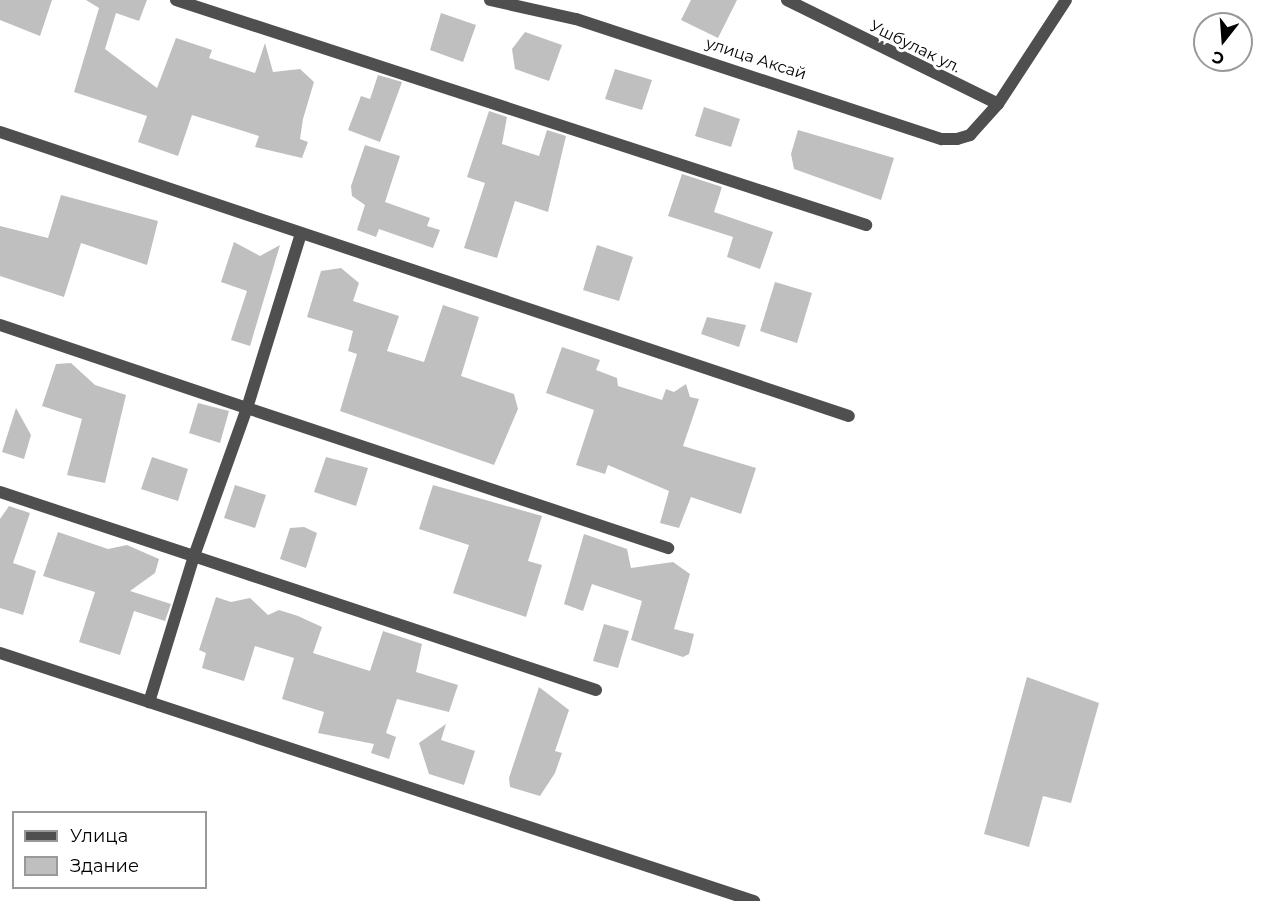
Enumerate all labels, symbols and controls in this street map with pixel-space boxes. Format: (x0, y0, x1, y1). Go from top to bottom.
north arrow (1193, 12, 1253, 72)
street label: Ушбулак ул. (866, 17, 964, 77)
street label: улица Аксай (703, 34, 809, 84)
text: С (1210, 47, 1227, 69)
legend (12, 811, 207, 889)
text: Улица (70, 825, 128, 847)
text: Здание (70, 855, 139, 877)

